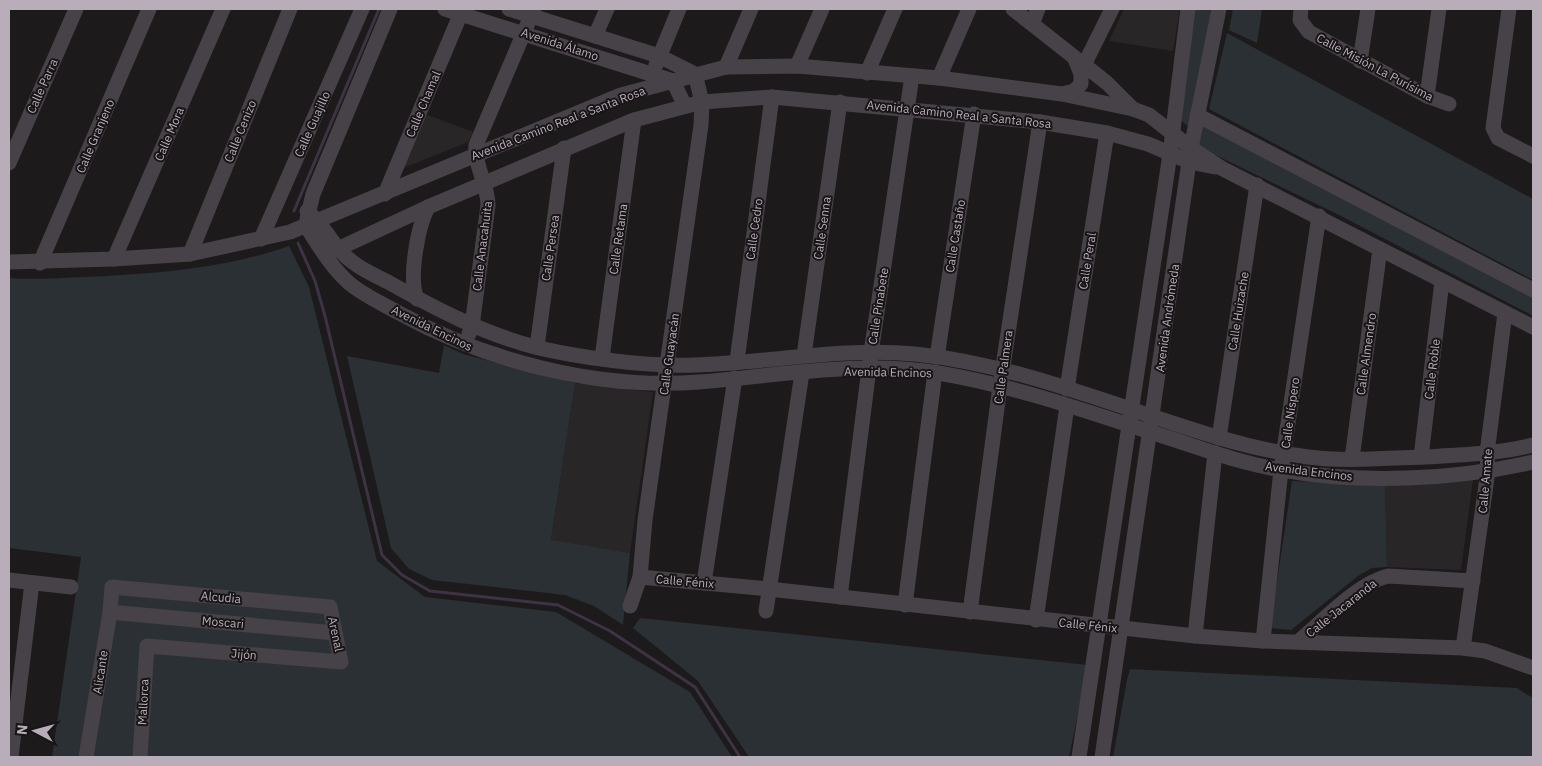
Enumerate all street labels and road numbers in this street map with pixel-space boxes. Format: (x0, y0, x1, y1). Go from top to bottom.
street label: Avenida Álamo (519, 24, 601, 64)
street label: Calle Misión La Purísima (1314, 30, 1437, 104)
street label: Calle Parra (23, 56, 61, 116)
street label: Calle Chamal (402, 69, 444, 139)
street label: Avenida Camino Real a Santa Rosa (469, 83, 648, 163)
street label: Calle Guajillo (291, 88, 333, 159)
street label: Calle Granjeno (73, 97, 117, 175)
street label: Calle Cenizo (221, 97, 259, 164)
street label: Avenida Camino Real a Santa Rosa (866, 97, 1053, 131)
street label: Calle Mora (151, 104, 187, 163)
street label: Calle Senna (810, 195, 834, 260)
street label: Calle Cedro (742, 197, 766, 261)
street label: Calle Castaño (942, 198, 968, 273)
street label: Calle Anacahuita (469, 200, 495, 292)
street label: Calle Retama (606, 202, 630, 275)
street label: Calle Persea (538, 213, 562, 282)
street label: Calle Peral (1075, 231, 1099, 291)
street label: Avenida Andrómeda (1152, 262, 1182, 373)
street label: Calle Pinabete (865, 266, 892, 345)
street label: Calle Huizache (1224, 270, 1252, 351)
street label: Avenida Encinos (389, 302, 475, 354)
street label: Calle Guayacán (656, 312, 682, 396)
street label: Calle Almendro (1353, 312, 1379, 396)
street label: Calle Palmera (990, 329, 1016, 405)
street label: Calle Roble (1421, 338, 1443, 400)
street label: Avenida Encinos (844, 364, 932, 380)
street label: Calle Níspero (1278, 376, 1302, 450)
street label: Calle Amate (1475, 448, 1495, 514)
street label: Avenida Encinos (1264, 458, 1354, 484)
street label: Calle Fénix (655, 571, 715, 591)
street label: Calle Jacaranda (1303, 575, 1380, 640)
street label: Alcudia (200, 588, 242, 606)
street label: Moscari (201, 613, 245, 631)
street label: Calle Fénix (1058, 614, 1118, 636)
street label: Arenal (325, 615, 347, 653)
street label: Jijón (231, 645, 257, 663)
street label: Alicante (89, 649, 111, 695)
street label: Mallorca (134, 678, 152, 725)

